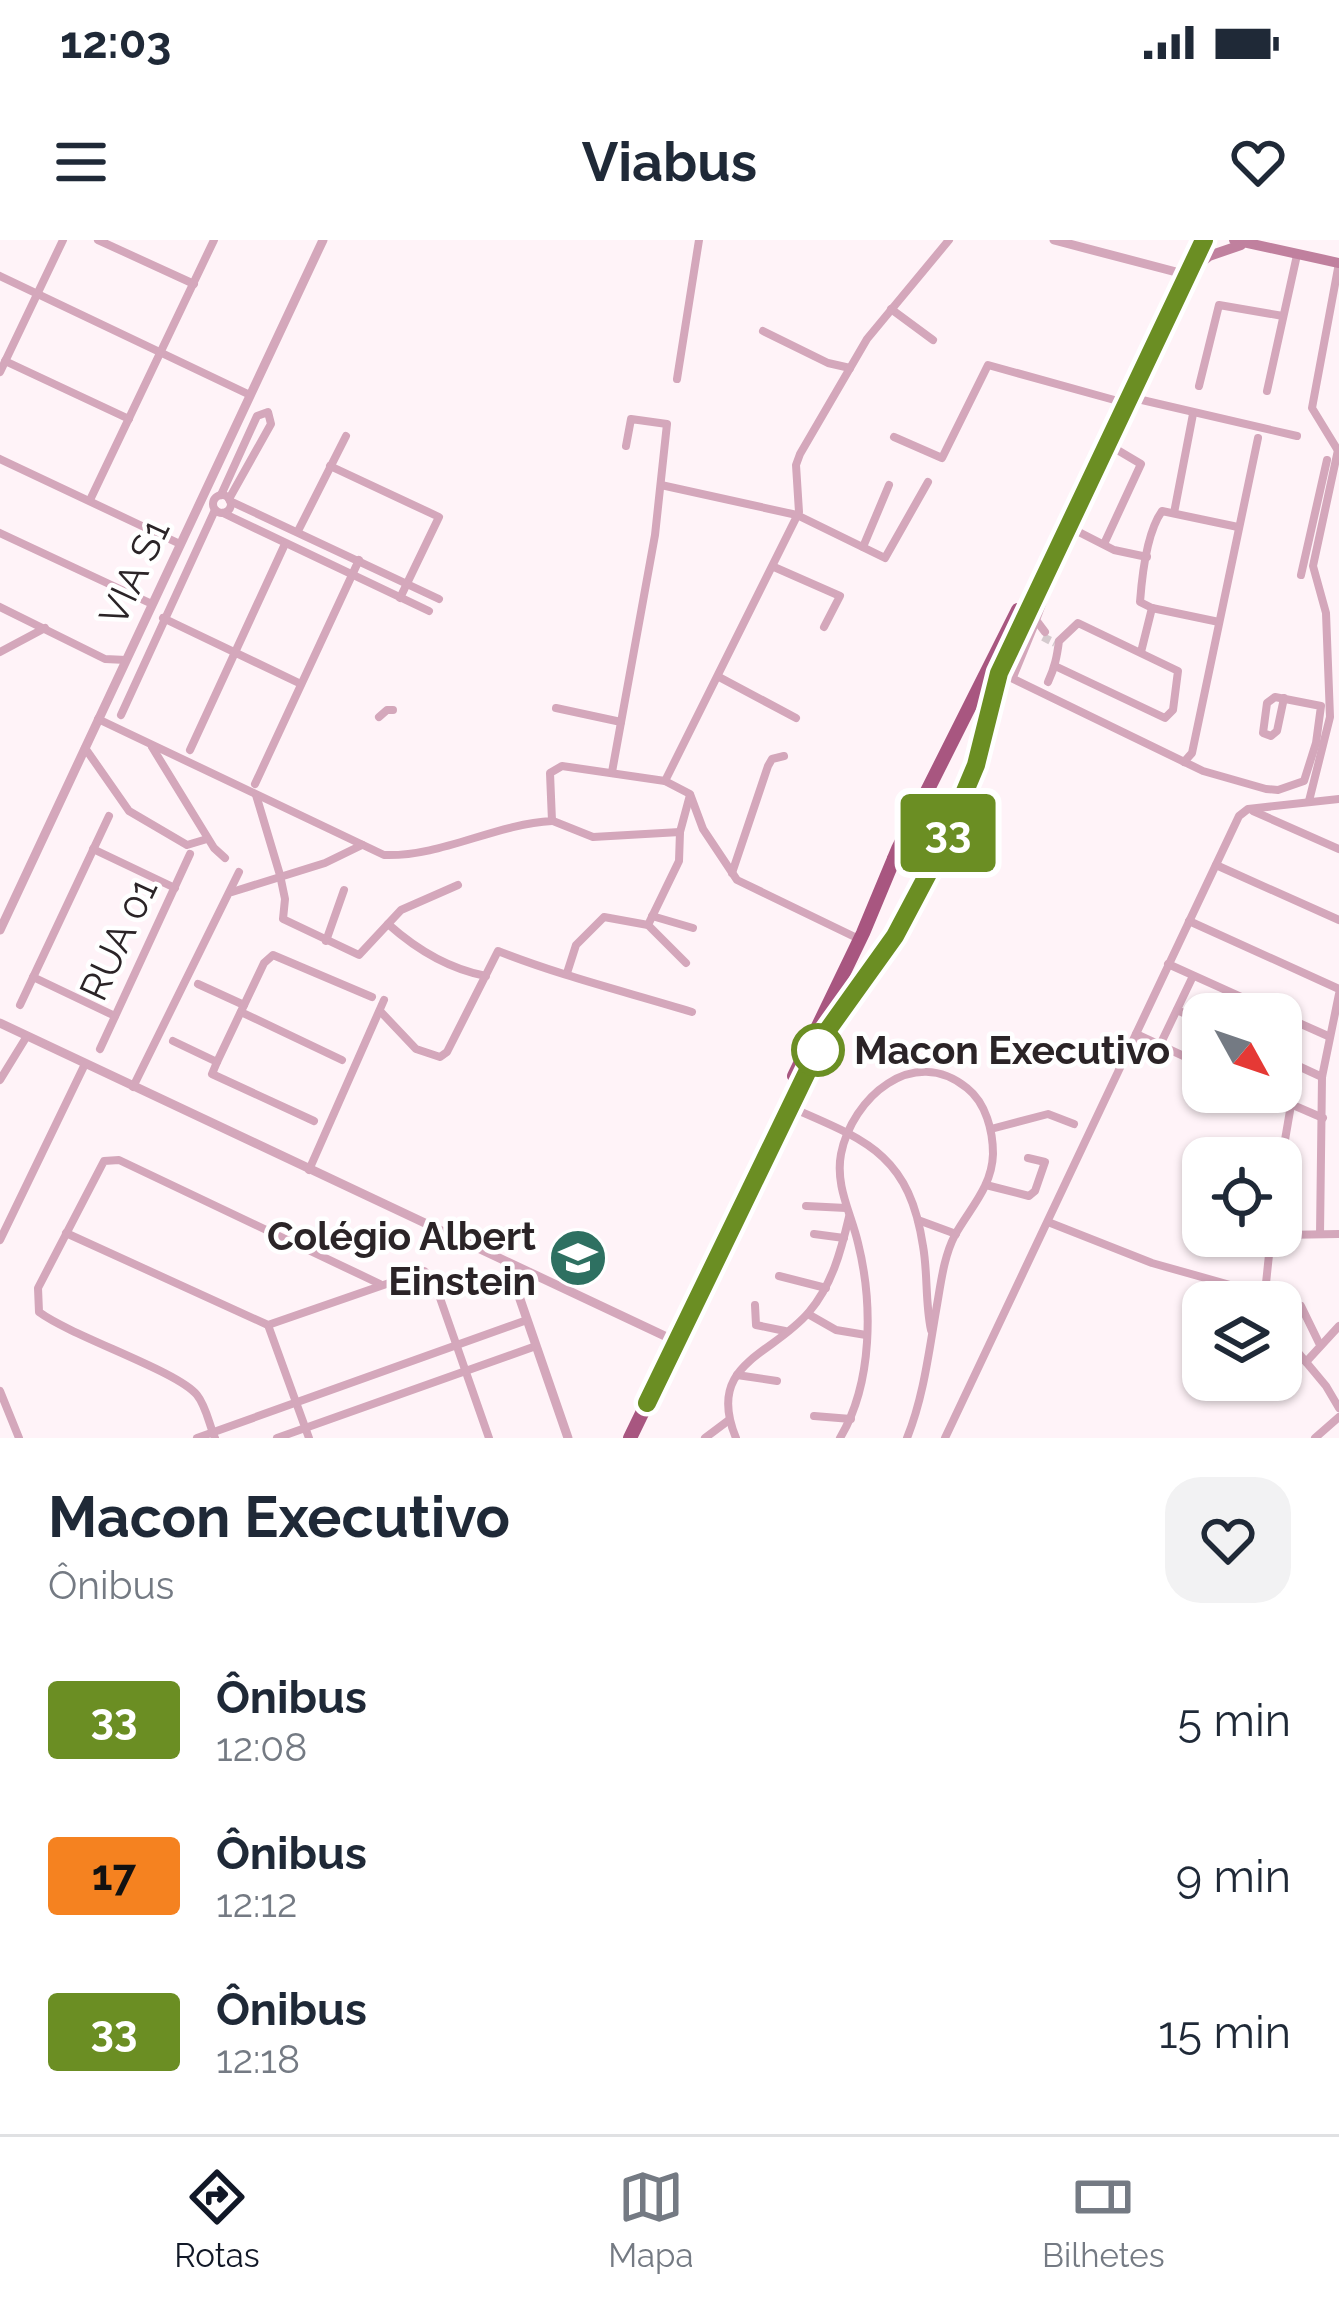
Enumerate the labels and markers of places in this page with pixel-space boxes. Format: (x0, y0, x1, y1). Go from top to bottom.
marker: Macon Executivo (793, 1025, 843, 1075)
place label: Macon Executivo (854, 1027, 1170, 1073)
place label: Colégio Albert Einstein (267, 1213, 536, 1304)
school or university icon: Colégio Albert Einstein (547, 1227, 609, 1289)

